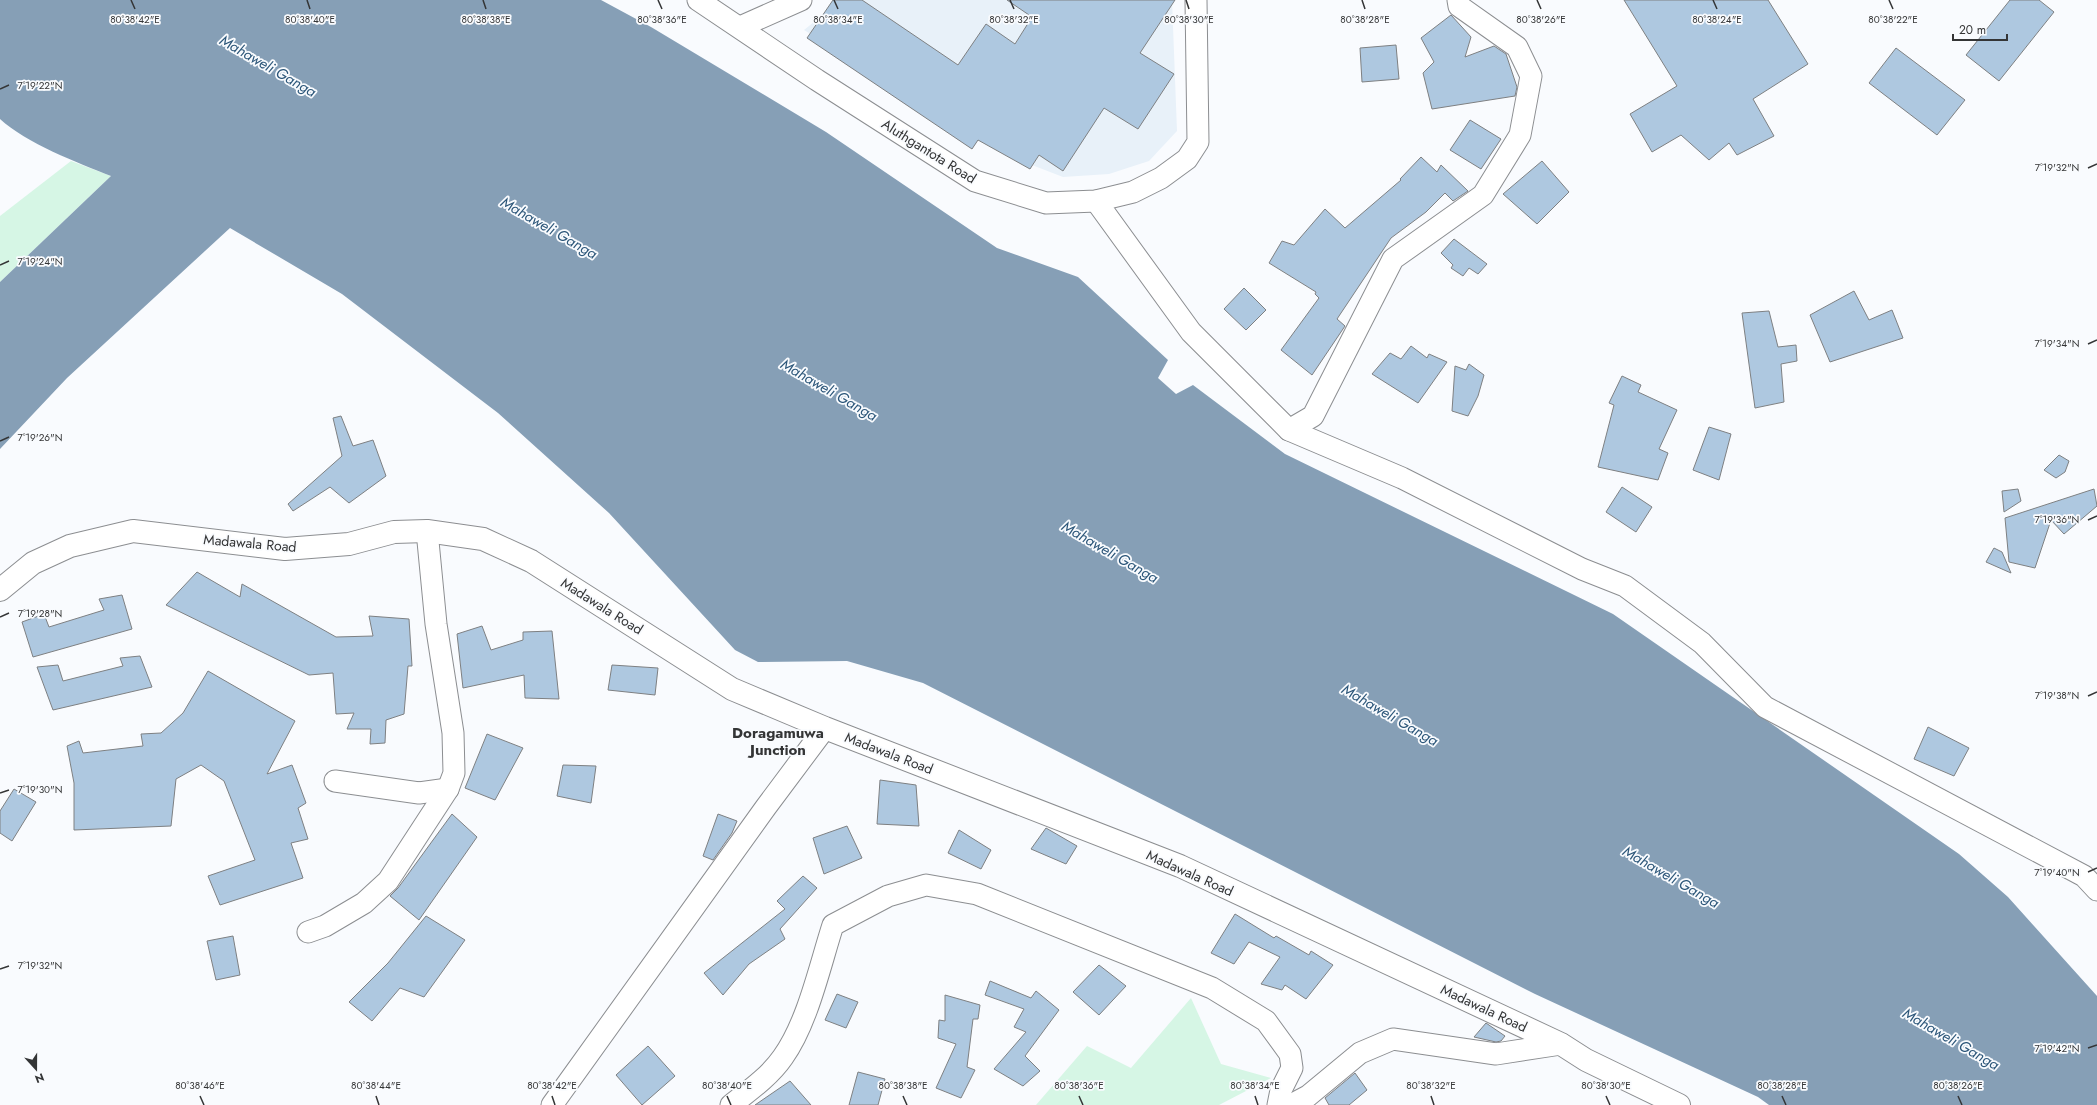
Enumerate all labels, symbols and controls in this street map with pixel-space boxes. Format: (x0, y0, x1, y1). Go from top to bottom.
text: 80°38'42"E (110, 12, 160, 27)
text: 80°38'40"E (285, 12, 335, 27)
text: 80°38'38"E (461, 12, 511, 27)
text: 80°38'36"E (637, 12, 687, 27)
text: 80°38'34"E (813, 12, 863, 27)
text: 80°38'32"E (989, 12, 1039, 27)
text: 80°38'30"E (1164, 12, 1214, 27)
text: 80°38'28"E (1340, 12, 1390, 27)
text: 80°38'26"E (1516, 12, 1566, 27)
text: 80°38'24"E (1692, 12, 1742, 27)
text: 80°38'22"E (1868, 12, 1918, 27)
scale bar (1953, 16, 2007, 42)
text: 20 m (1959, 21, 1986, 39)
water label: Mahaweli Ganga (215, 29, 321, 103)
text: 7°19'22"N (18, 78, 62, 93)
street label: Aluthgantota Road (878, 114, 980, 188)
text: 7°19'32"N (2035, 160, 2079, 175)
water label: Mahaweli Ganga (496, 191, 602, 265)
text: 7°19'24"N (17, 254, 63, 269)
text: 7°19'34"N (2035, 336, 2079, 351)
water label: Mahaweli Ganga (776, 353, 882, 427)
text: 7°19'26"N (18, 430, 63, 445)
text: 7°19'36"N (2035, 512, 2079, 527)
water label: Mahaweli Ganga (1057, 515, 1163, 589)
street label: Madawala Road (203, 529, 297, 557)
street label: Madawala Road (557, 573, 647, 639)
text: 7°19'28"N (18, 606, 62, 621)
water label: Mahaweli Ganga (1337, 678, 1443, 752)
text: 7°19'38"N (2035, 688, 2079, 703)
district label: Doragamuwa Junction (732, 722, 824, 761)
street label: Madawala Road (842, 727, 936, 779)
text: 7°19'30"N (18, 782, 63, 797)
water label: Mahaweli Ganga (1618, 840, 1724, 914)
street label: Madawala Road (1143, 845, 1237, 901)
text: 7°19'40"N (2034, 865, 2080, 880)
text: 7°19'32"N (18, 958, 62, 973)
street label: Madawala Road (1437, 979, 1531, 1037)
water label: Mahaweli Ganga (1898, 1002, 2004, 1076)
text: 7°19'42"N (2034, 1041, 2080, 1056)
north arrow (16, 1049, 56, 1089)
text: N (33, 1069, 47, 1087)
text: 80°38'46"E (175, 1078, 225, 1093)
text: 80°38'44"E (351, 1078, 401, 1093)
text: 80°38'42"E (527, 1078, 577, 1093)
text: 80°38'40"E (702, 1078, 752, 1093)
text: 80°38'38"E (878, 1078, 928, 1093)
text: 80°38'36"E (1054, 1078, 1104, 1093)
text: 80°38'34"E (1230, 1078, 1280, 1093)
text: 80°38'32"E (1406, 1078, 1456, 1093)
text: 80°38'30"E (1581, 1078, 1631, 1093)
text: 80°38'28"E (1757, 1078, 1807, 1093)
text: 80°38'26"E (1933, 1078, 1983, 1093)

